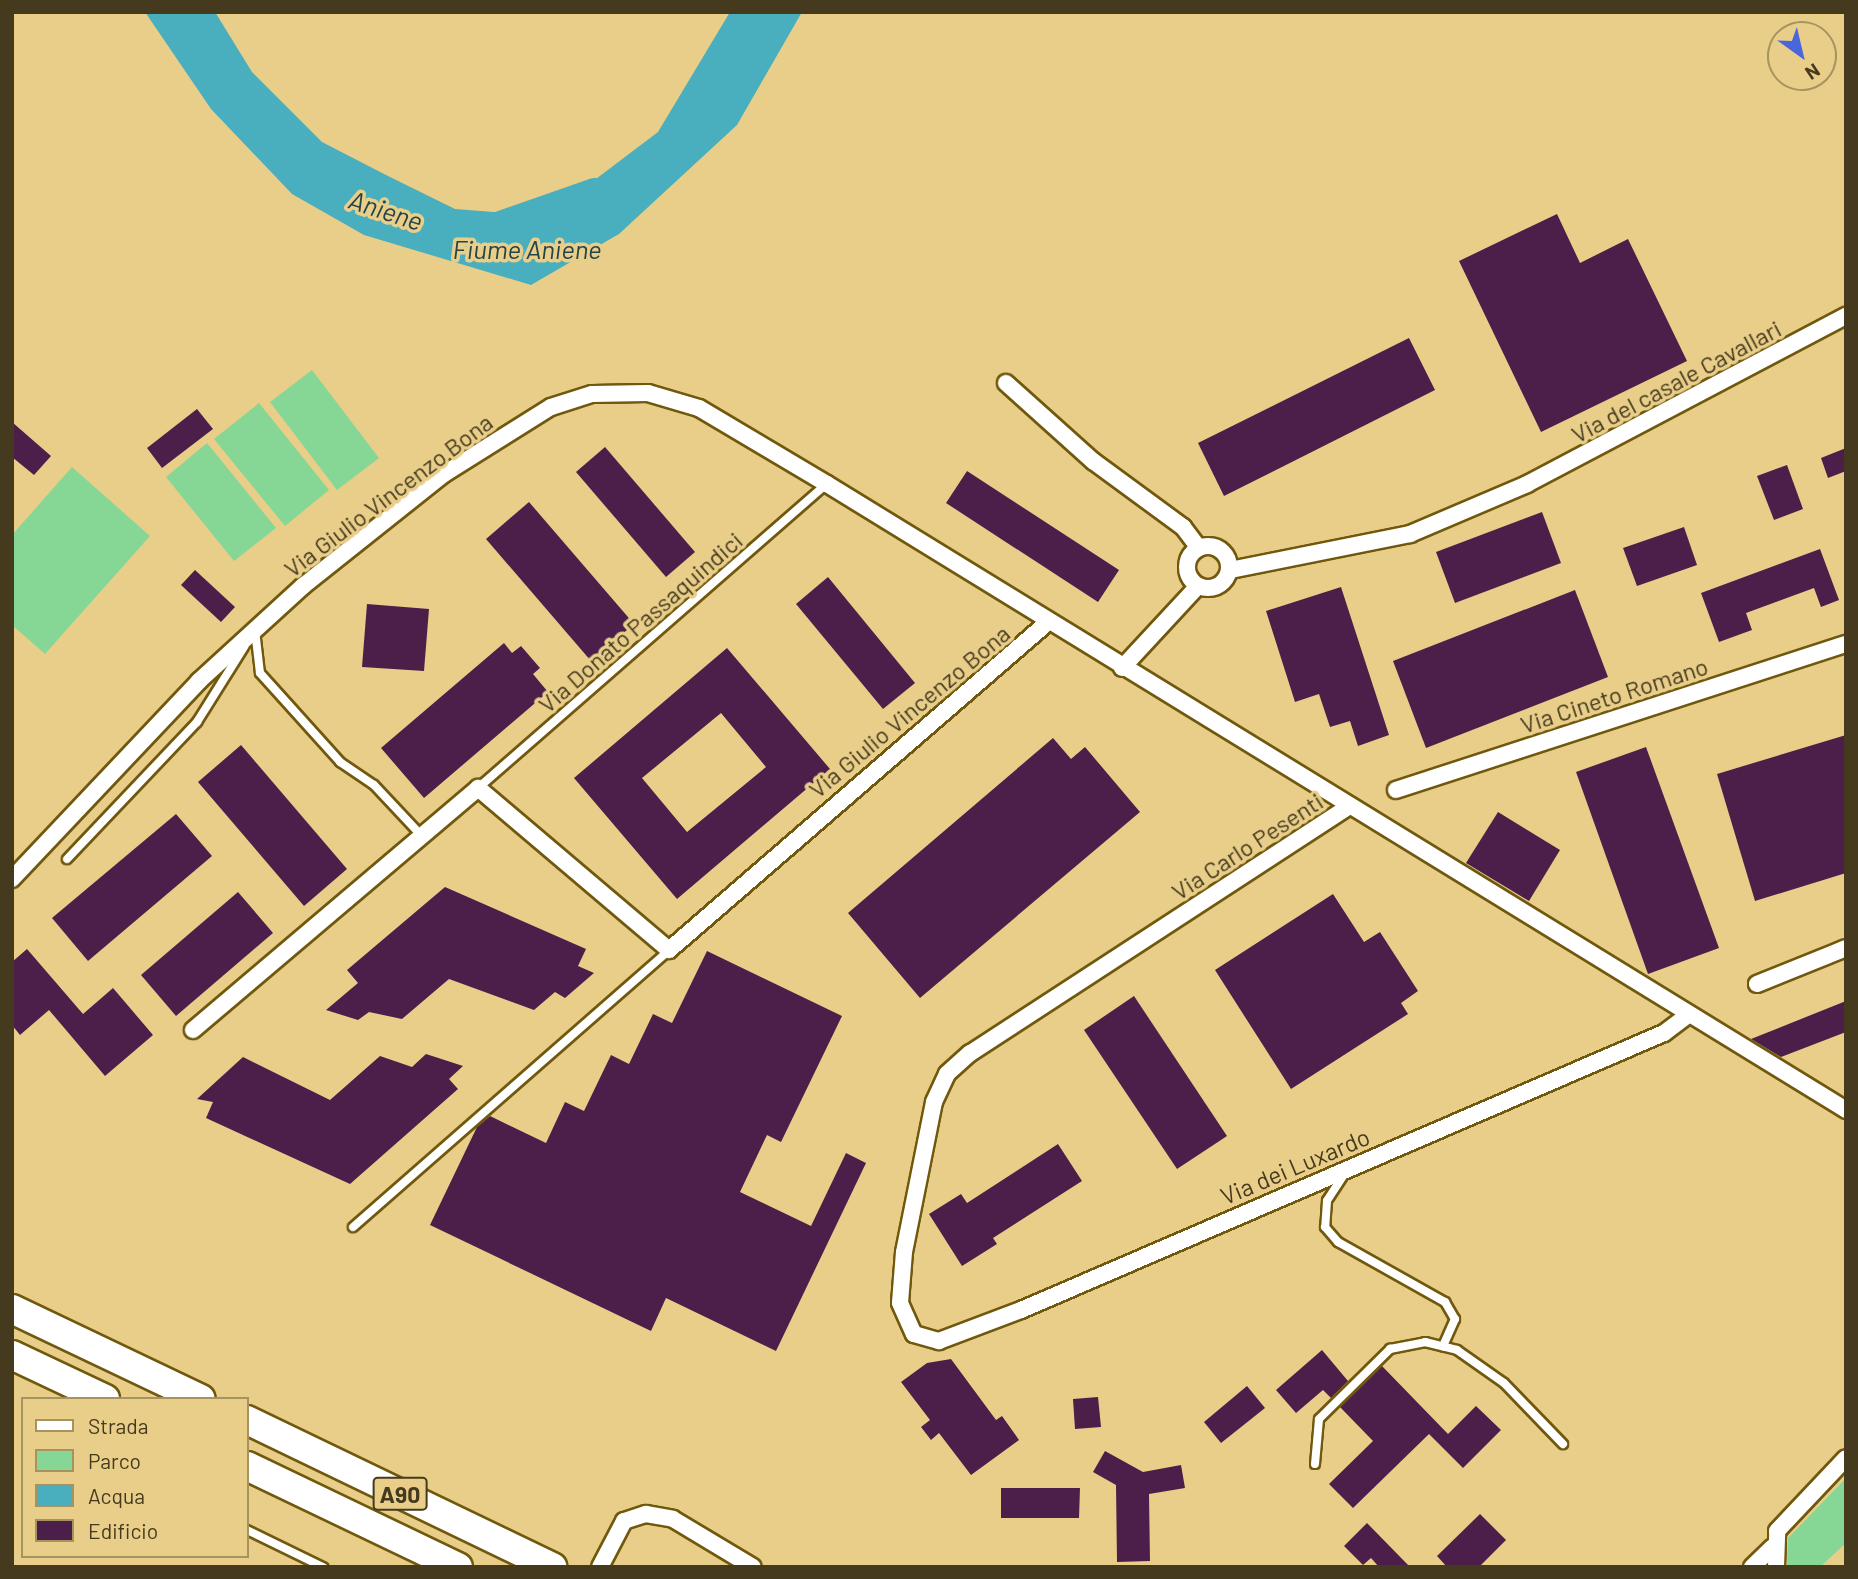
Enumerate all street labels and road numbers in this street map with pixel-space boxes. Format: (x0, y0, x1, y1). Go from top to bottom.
street label: Via del casale Cavallari (1566, 314, 1786, 448)
street label: Via Giulio Vincenzo Bona (278, 407, 498, 583)
street label: Via Donato Passaquindici (532, 526, 748, 718)
street label: Via Giulio Vincenzo Bona (803, 618, 1015, 804)
street label: Via Cineto Romano (1517, 651, 1711, 739)
street label: Via Carlo Pesenti (1166, 786, 1328, 906)
street label: Via dei Luxardo (1216, 1122, 1374, 1210)
road number: A90 (372, 1474, 428, 1513)

